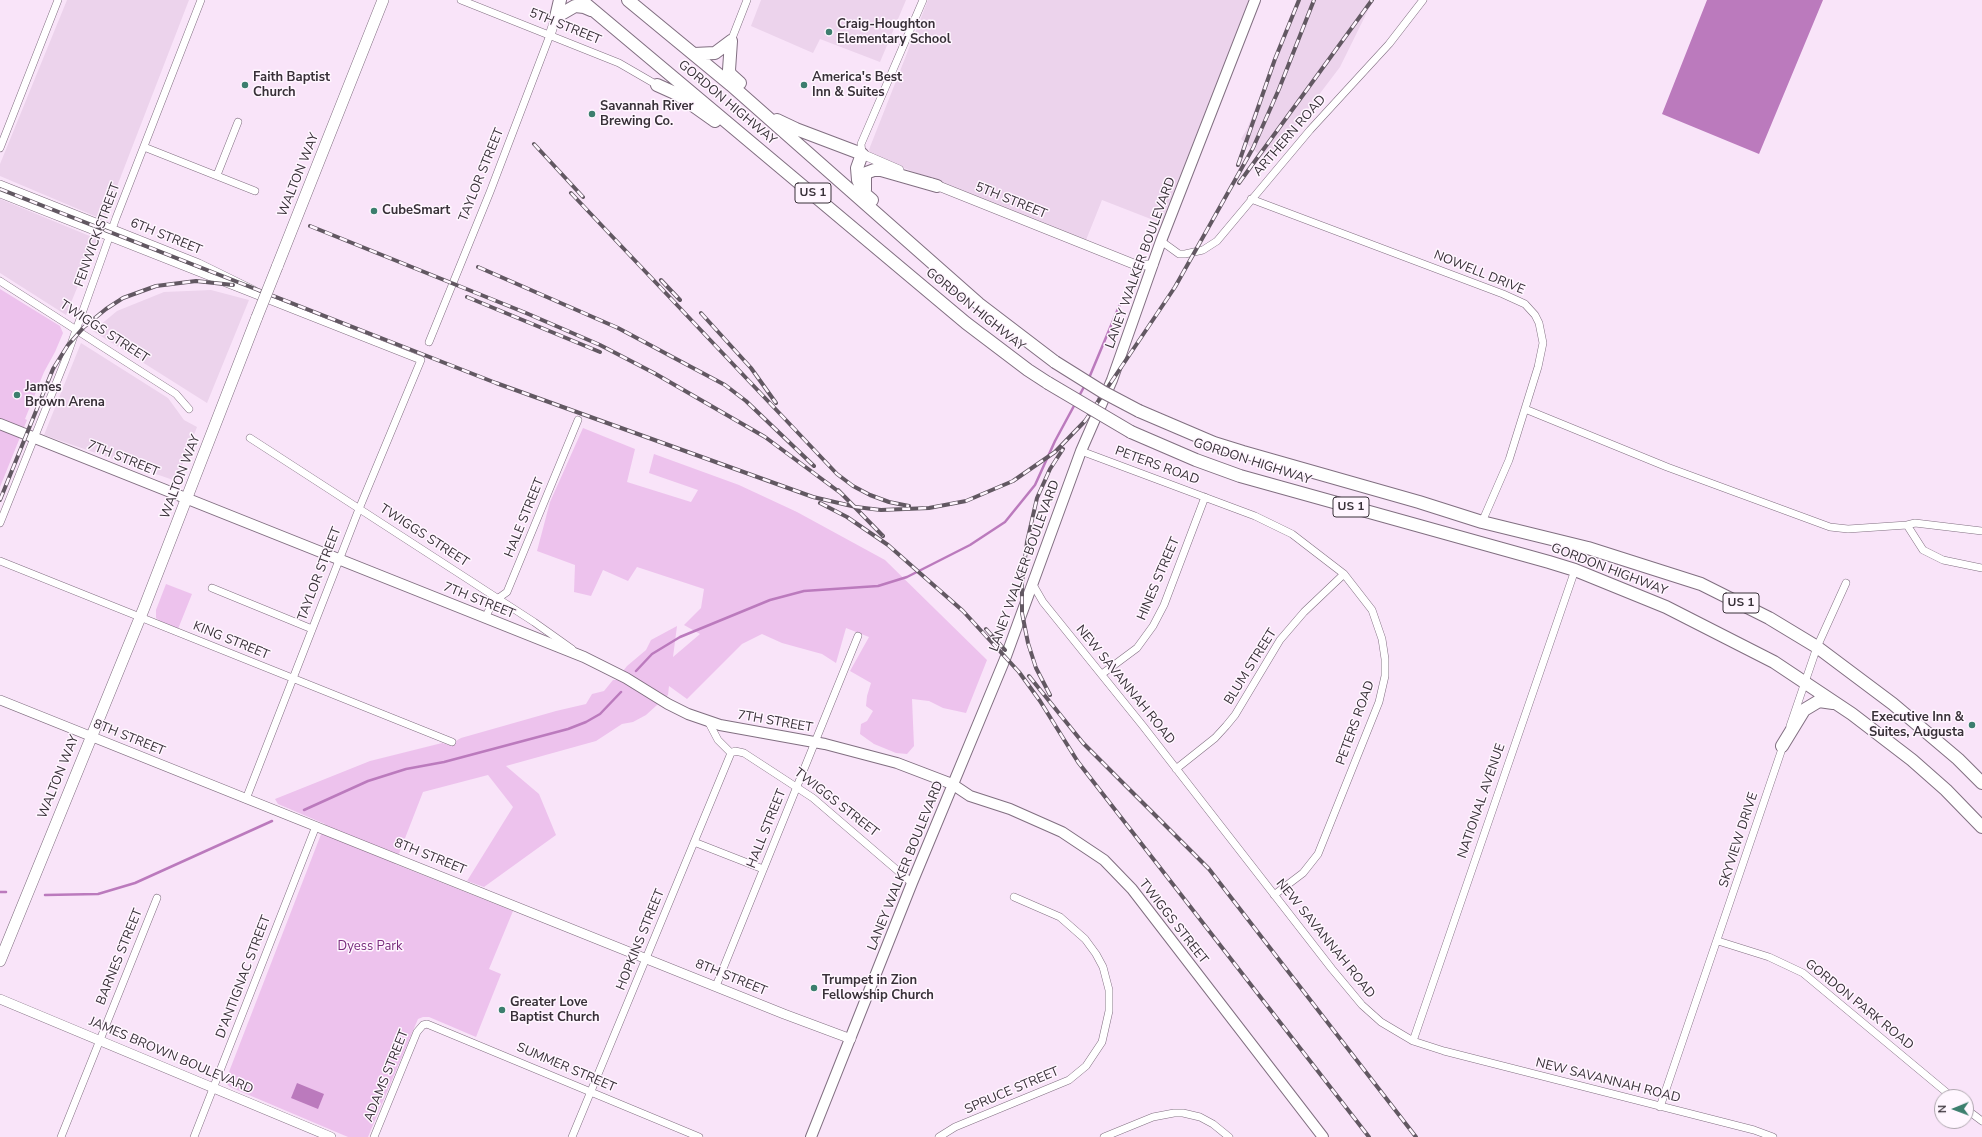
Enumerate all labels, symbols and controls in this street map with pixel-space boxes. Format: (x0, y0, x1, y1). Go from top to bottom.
street label: 5TH STREET (527, 6, 603, 48)
place label: Craig-Houghton Elementary School (837, 17, 951, 48)
marker: Craig-Houghton Elementary School (824, 27, 834, 37)
street label: GORDON HIGHWAY (675, 57, 779, 149)
place label: Faith Baptist Church (253, 70, 330, 101)
place label: America's Best Inn & Suites (812, 70, 902, 101)
marker: Faith Baptist Church (240, 80, 250, 90)
marker: America's Best Inn & Suites (799, 80, 809, 90)
street label: ARTHERN ROAD (1251, 92, 1329, 180)
place label: Savannah River Brewing Co. (600, 99, 694, 130)
marker: Savannah River Brewing Co. (587, 109, 597, 119)
street label: TAYLOR STREET (456, 126, 508, 224)
street label: WALTON WAY (275, 131, 323, 219)
street label: LANEY WALKER BOULEVARD (1103, 175, 1179, 351)
street label: 5TH STREET (973, 180, 1049, 222)
street label: FENWICK STREET (72, 181, 124, 289)
road number: US 1 (795, 183, 831, 203)
place label: CubeSmart (382, 203, 450, 219)
marker: CubeSmart (369, 206, 379, 216)
street label: 6TH STREET (128, 216, 204, 258)
street label: NOWELL DRIVE (1431, 248, 1527, 298)
street label: GORDON HIGHWAY (922, 265, 1028, 355)
street label: TWIGGS STREET (57, 297, 151, 367)
place label: James Brown Arena (25, 380, 105, 411)
marker: James Brown Arena (12, 390, 22, 400)
street label: WALTON WAY (158, 433, 204, 521)
street label: GORDON HIGHWAY (1191, 436, 1313, 488)
street label: 7TH STREET (85, 438, 161, 480)
street label: PETERS ROAD (1113, 444, 1201, 488)
street label: HALE STREET (502, 476, 548, 560)
street label: LANEY WALKER BOULEVARD (987, 478, 1063, 654)
road number: US 1 (1333, 497, 1369, 517)
street label: TWIGGS STREET (377, 501, 471, 571)
street label: TAYLOR STREET (295, 525, 345, 623)
street label: HINES STREET (1134, 535, 1184, 623)
street label: GORDON HIGHWAY (1549, 541, 1669, 599)
street label: 7TH STREET (441, 580, 517, 622)
road number: US 1 (1723, 593, 1759, 613)
street label: KING STREET (191, 619, 271, 663)
street label: NEW SAVANNAH ROAD (1072, 622, 1178, 748)
street label: BLUM STREET (1221, 626, 1281, 708)
street label: PETERS ROAD (1334, 679, 1378, 767)
street label: 7TH STREET (736, 708, 814, 736)
place label: Executive Inn & Suites, Augusta (1869, 710, 1964, 741)
street label: 8TH STREET (91, 717, 167, 759)
marker: Executive Inn & Suites, Augusta (1967, 720, 1977, 730)
street label: WALTON WAY (35, 733, 83, 821)
street label: NATIONAL AVENUE (1455, 741, 1509, 861)
street label: TWIGGS STREET (791, 765, 881, 841)
street label: LANEY WALKER BOULEVARD (865, 779, 947, 953)
street label: HALL STREET (744, 787, 790, 871)
street label: SKYVIEW DRIVE (1716, 790, 1762, 890)
street label: 8TH STREET (392, 836, 468, 878)
street label: NEW SAVANNAH ROAD (1272, 876, 1378, 1002)
street label: TWIGGS STREET (1135, 877, 1211, 967)
street label: HOPKINS STREET (614, 887, 668, 993)
street label: BARNES STREET (94, 907, 146, 1007)
street label: D'ANTIGNAC STREET (213, 913, 275, 1041)
park label: Dyess Park (338, 939, 402, 955)
street label: GORDON PARK ROAD (1802, 956, 1916, 1054)
street label: 8TH STREET (693, 957, 769, 999)
place label: Trumpet in Zion Fellowship Church (822, 973, 934, 1004)
marker: Trumpet in Zion Fellowship Church (809, 983, 819, 993)
place label: Greater Love Baptist Church (510, 995, 600, 1026)
marker: Greater Love Baptist Church (497, 1005, 507, 1015)
street label: JAMES BROWN BOULEVARD (87, 1014, 255, 1098)
street label: ADAMS STREET (361, 1028, 413, 1124)
street label: SUMMER STREET (514, 1040, 618, 1096)
street label: NEW SAVANNAH ROAD (1534, 1055, 1682, 1107)
street label: SPRUCE STREET (962, 1064, 1062, 1118)
north arrow (1934, 1089, 1974, 1129)
text: N (1935, 1105, 1950, 1113)

